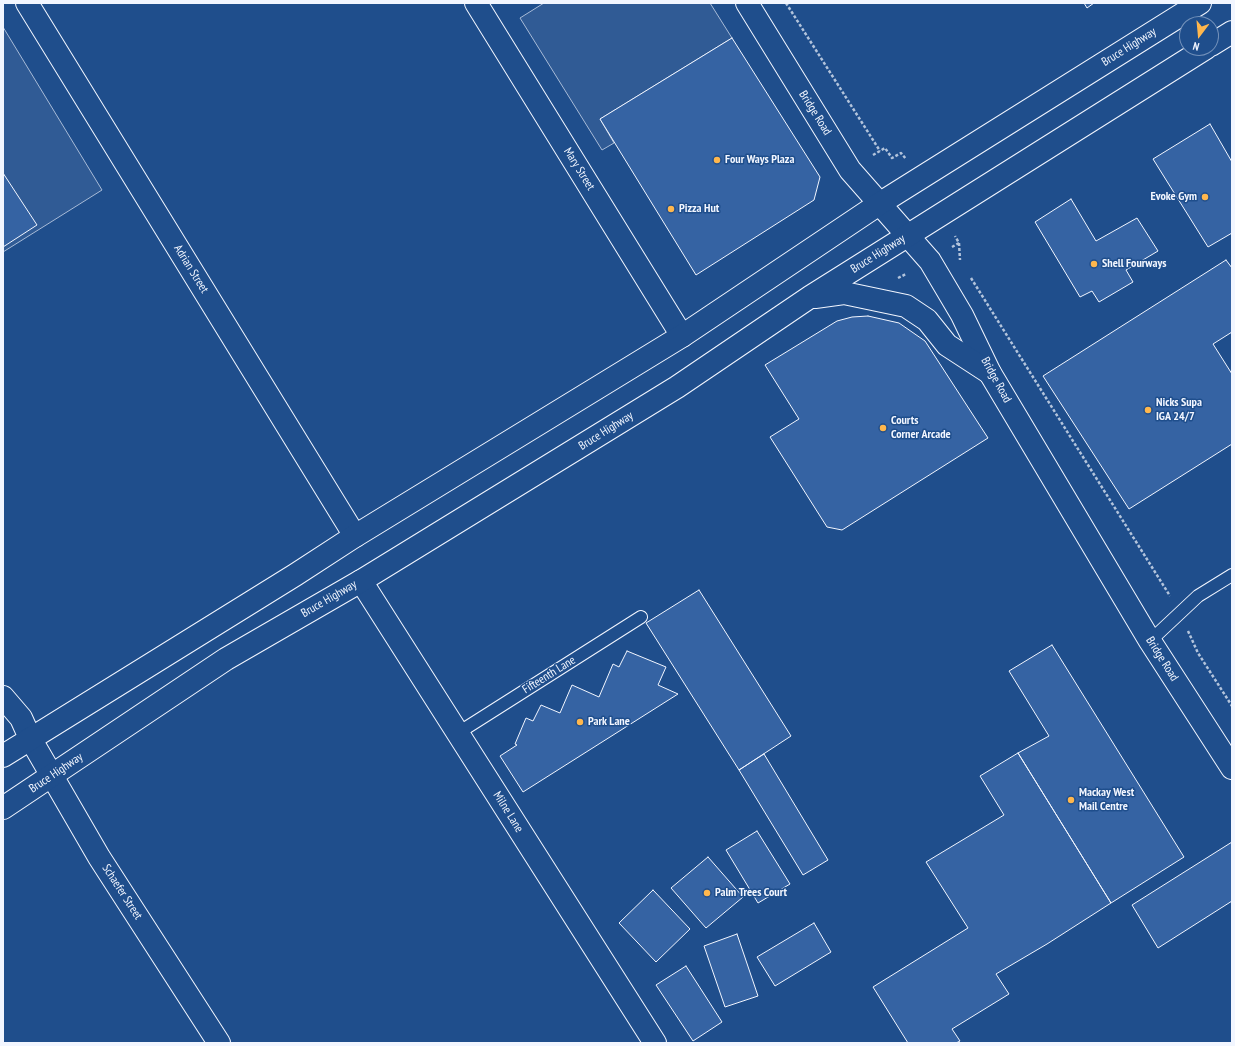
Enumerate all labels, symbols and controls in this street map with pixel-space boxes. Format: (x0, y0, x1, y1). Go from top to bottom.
north arrow (1179, 16, 1219, 56)
street label: Bruce Highway (1099, 25, 1159, 69)
text: N (1191, 39, 1201, 54)
street label: Bridge Road (796, 88, 834, 138)
street label: Mary Street (560, 145, 598, 193)
place label: Four Ways Plaza (725, 153, 794, 167)
marker: Four Ways Plaza (712, 155, 722, 165)
place label: Evoke Gym (1151, 190, 1197, 204)
marker: Evoke Gym (1200, 192, 1210, 202)
place label: Pizza Hut (679, 202, 719, 216)
marker: Pizza Hut (666, 204, 676, 214)
street label: Bruce Highway (848, 232, 908, 276)
street label: Adrian Street (171, 242, 211, 296)
place label: Shell Fourways (1102, 257, 1166, 271)
marker: Shell Fourways (1089, 259, 1099, 269)
street label: Bridge Road (978, 355, 1014, 405)
place label: Nicks Supa IGA 24/7 (1156, 396, 1202, 424)
marker: Nicks Supa IGA 24/7 (1143, 405, 1153, 415)
street label: Bruce Highway (576, 409, 636, 453)
place label: Courts Corner Arcade (891, 414, 951, 442)
marker: Courts Corner Arcade (878, 423, 888, 433)
street label: Bruce Highway (299, 577, 359, 621)
street label: Bridge Road (1143, 634, 1181, 684)
street label: Fifteenth Lane (520, 653, 578, 697)
place label: Park Lane (588, 715, 630, 729)
marker: Park Lane (575, 717, 585, 727)
street label: Bruce Highway (26, 750, 86, 796)
place label: Mackay West Mail Centre (1079, 786, 1134, 814)
street label: Milne Lane (490, 789, 526, 835)
marker: Mackay West Mail Centre (1066, 795, 1076, 805)
street label: Schaefer Street (99, 862, 145, 922)
place label: Palm Trees Court (715, 886, 787, 900)
marker: Palm Trees Court (702, 888, 712, 898)

